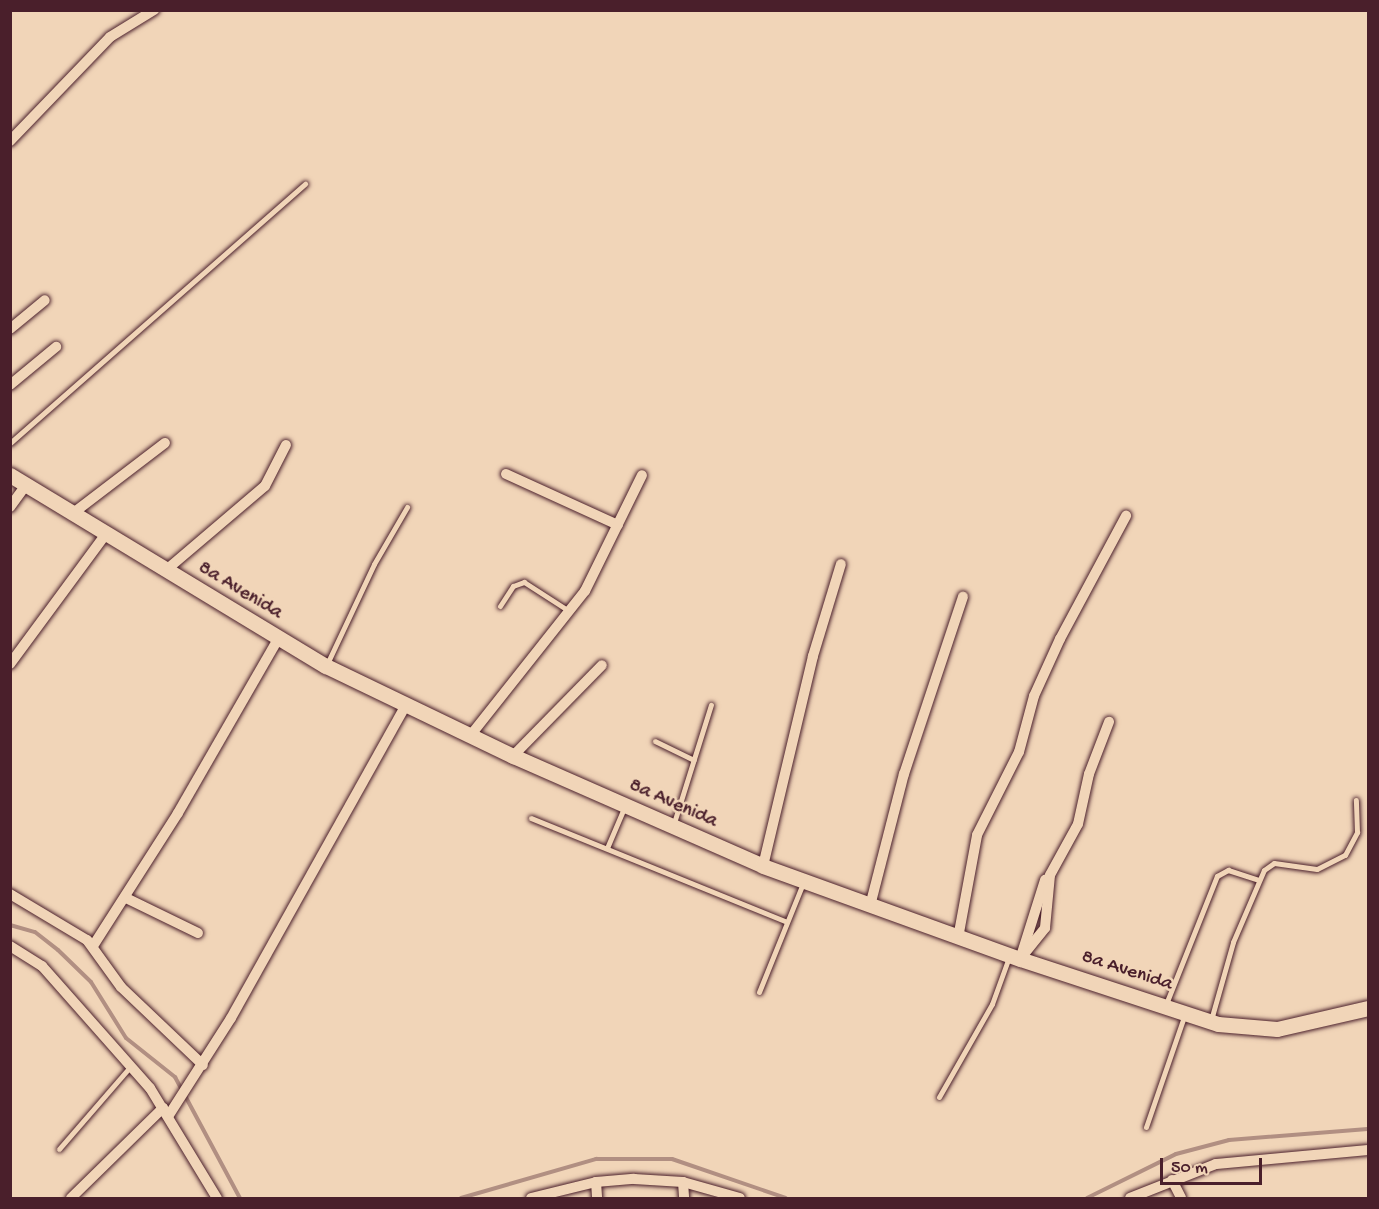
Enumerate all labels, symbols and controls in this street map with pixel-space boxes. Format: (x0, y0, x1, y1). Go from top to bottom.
street label: 8a Avenida (193, 556, 287, 626)
street label: 8a Avenida (625, 774, 721, 834)
street label: 8a Avenida (1078, 945, 1176, 997)
scale bar (1163, 1146, 1265, 1184)
text: 50 m (1171, 1158, 1208, 1179)

